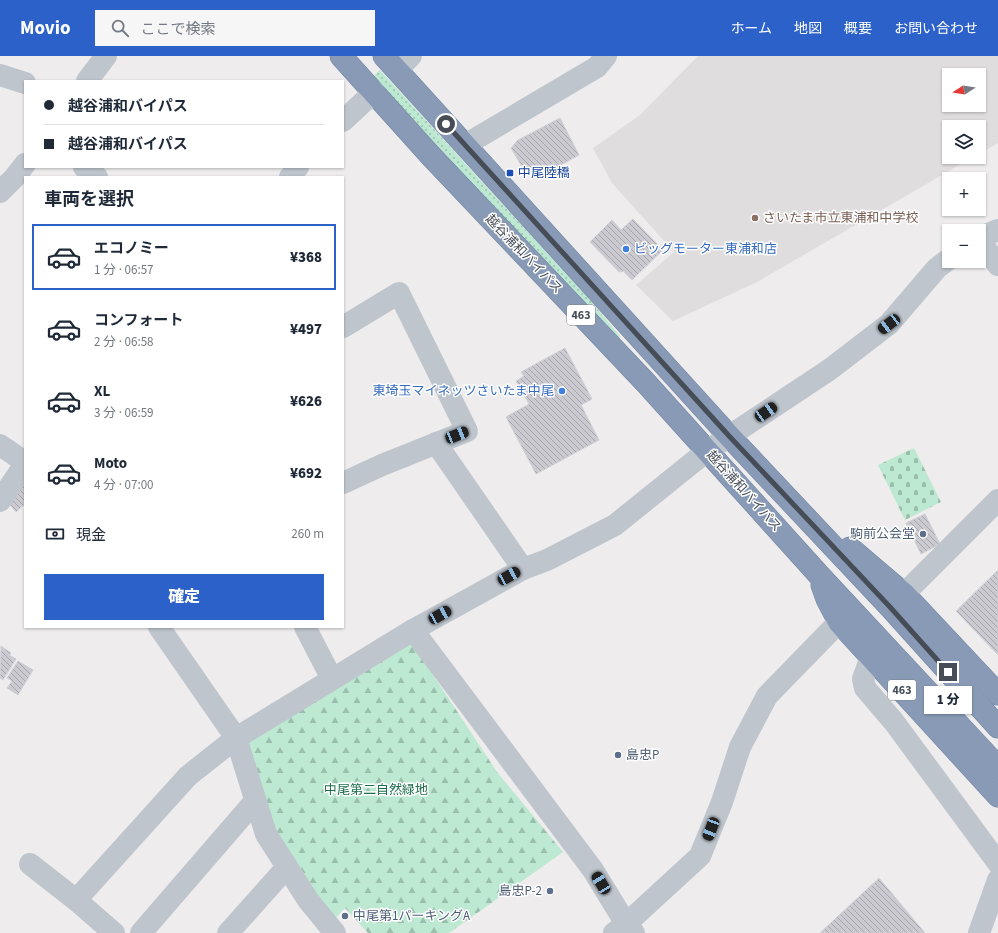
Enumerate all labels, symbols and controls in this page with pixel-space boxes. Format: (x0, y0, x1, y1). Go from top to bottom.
search box (95, 10, 375, 46)
text: Movio (20, 15, 71, 42)
icon: search (109, 17, 131, 39)
text: ここで検索 (141, 19, 216, 40)
text: ホーム (730, 19, 772, 39)
text: 地図 (794, 19, 822, 39)
text: 概要 (844, 19, 872, 39)
text: お問い合わせ (894, 19, 978, 39)
north arrow (942, 68, 986, 112)
map controls (942, 68, 986, 268)
text: 越谷浦和バイパス (68, 96, 188, 117)
route start (437, 115, 455, 133)
button: layers (942, 120, 986, 164)
text: 越谷浦和バイパス (68, 134, 188, 155)
place label: 中尾陸橋 (518, 164, 570, 182)
marker: 中尾陸橋 (505, 168, 515, 178)
button: + (942, 172, 986, 216)
text: 車両を選択 (44, 187, 134, 212)
place label: さいたま市立東浦和中学校 (763, 209, 919, 227)
street label: 越谷浦和バイパス (481, 210, 567, 298)
marker: さいたま市立東浦和中学校 (750, 213, 760, 223)
button: − (942, 224, 986, 268)
text: エコノミー (94, 238, 169, 259)
icon: car (46, 239, 82, 275)
place label: ビッグモーター東浦和店 (634, 240, 777, 258)
marker: ビッグモーター東浦和店 (621, 244, 631, 254)
text: ¥368 (290, 247, 322, 268)
text: 1 分 · 06:57 (94, 261, 154, 279)
road number: 463 (567, 305, 595, 325)
text: コンフォート (94, 310, 184, 331)
icon: car (46, 311, 82, 347)
car (876, 312, 902, 336)
text: ¥497 (290, 319, 322, 340)
text: 2 分 · 06:58 (94, 333, 154, 351)
text: XL (94, 381, 110, 402)
place label: 東埼玉マイネッツさいたま中尾 (372, 382, 554, 400)
icon: car (46, 383, 82, 419)
marker: 東埼玉マイネッツさいたま中尾 (557, 386, 567, 396)
text: ¥626 (290, 391, 322, 412)
car (753, 400, 779, 424)
text: 3 分 · 06:59 (94, 404, 154, 422)
car (444, 425, 470, 445)
street label: 越谷浦和バイパス (703, 446, 785, 536)
text: Moto (94, 453, 127, 474)
icon: car (46, 455, 82, 491)
text: ¥692 (290, 463, 322, 484)
text: 4 分 · 07:00 (94, 476, 154, 494)
icon: cash (44, 523, 66, 545)
text: 現金 (76, 525, 106, 546)
text: 260 m (291, 525, 324, 543)
place label: 駒前公会堂 (850, 525, 915, 543)
marker: 駒前公会堂 (918, 529, 928, 539)
car (496, 565, 522, 587)
button: 確定 (44, 574, 324, 620)
car (427, 604, 453, 626)
route end (939, 663, 957, 681)
road number: 463 (888, 680, 916, 700)
callout: 1 分 (924, 686, 972, 714)
text: 1 分 (937, 691, 959, 709)
place label: 島忠P (626, 746, 659, 764)
marker: 島忠P (613, 750, 623, 760)
park label: 中尾第二自然緑地 (324, 781, 428, 799)
car (701, 816, 721, 842)
car (590, 870, 612, 896)
place label: 島忠P-2 (499, 882, 542, 900)
marker: 島忠P-2 (545, 886, 555, 896)
place label: 中尾第1パーキングA (353, 907, 471, 925)
marker: 中尾第1パーキングA (340, 911, 350, 921)

